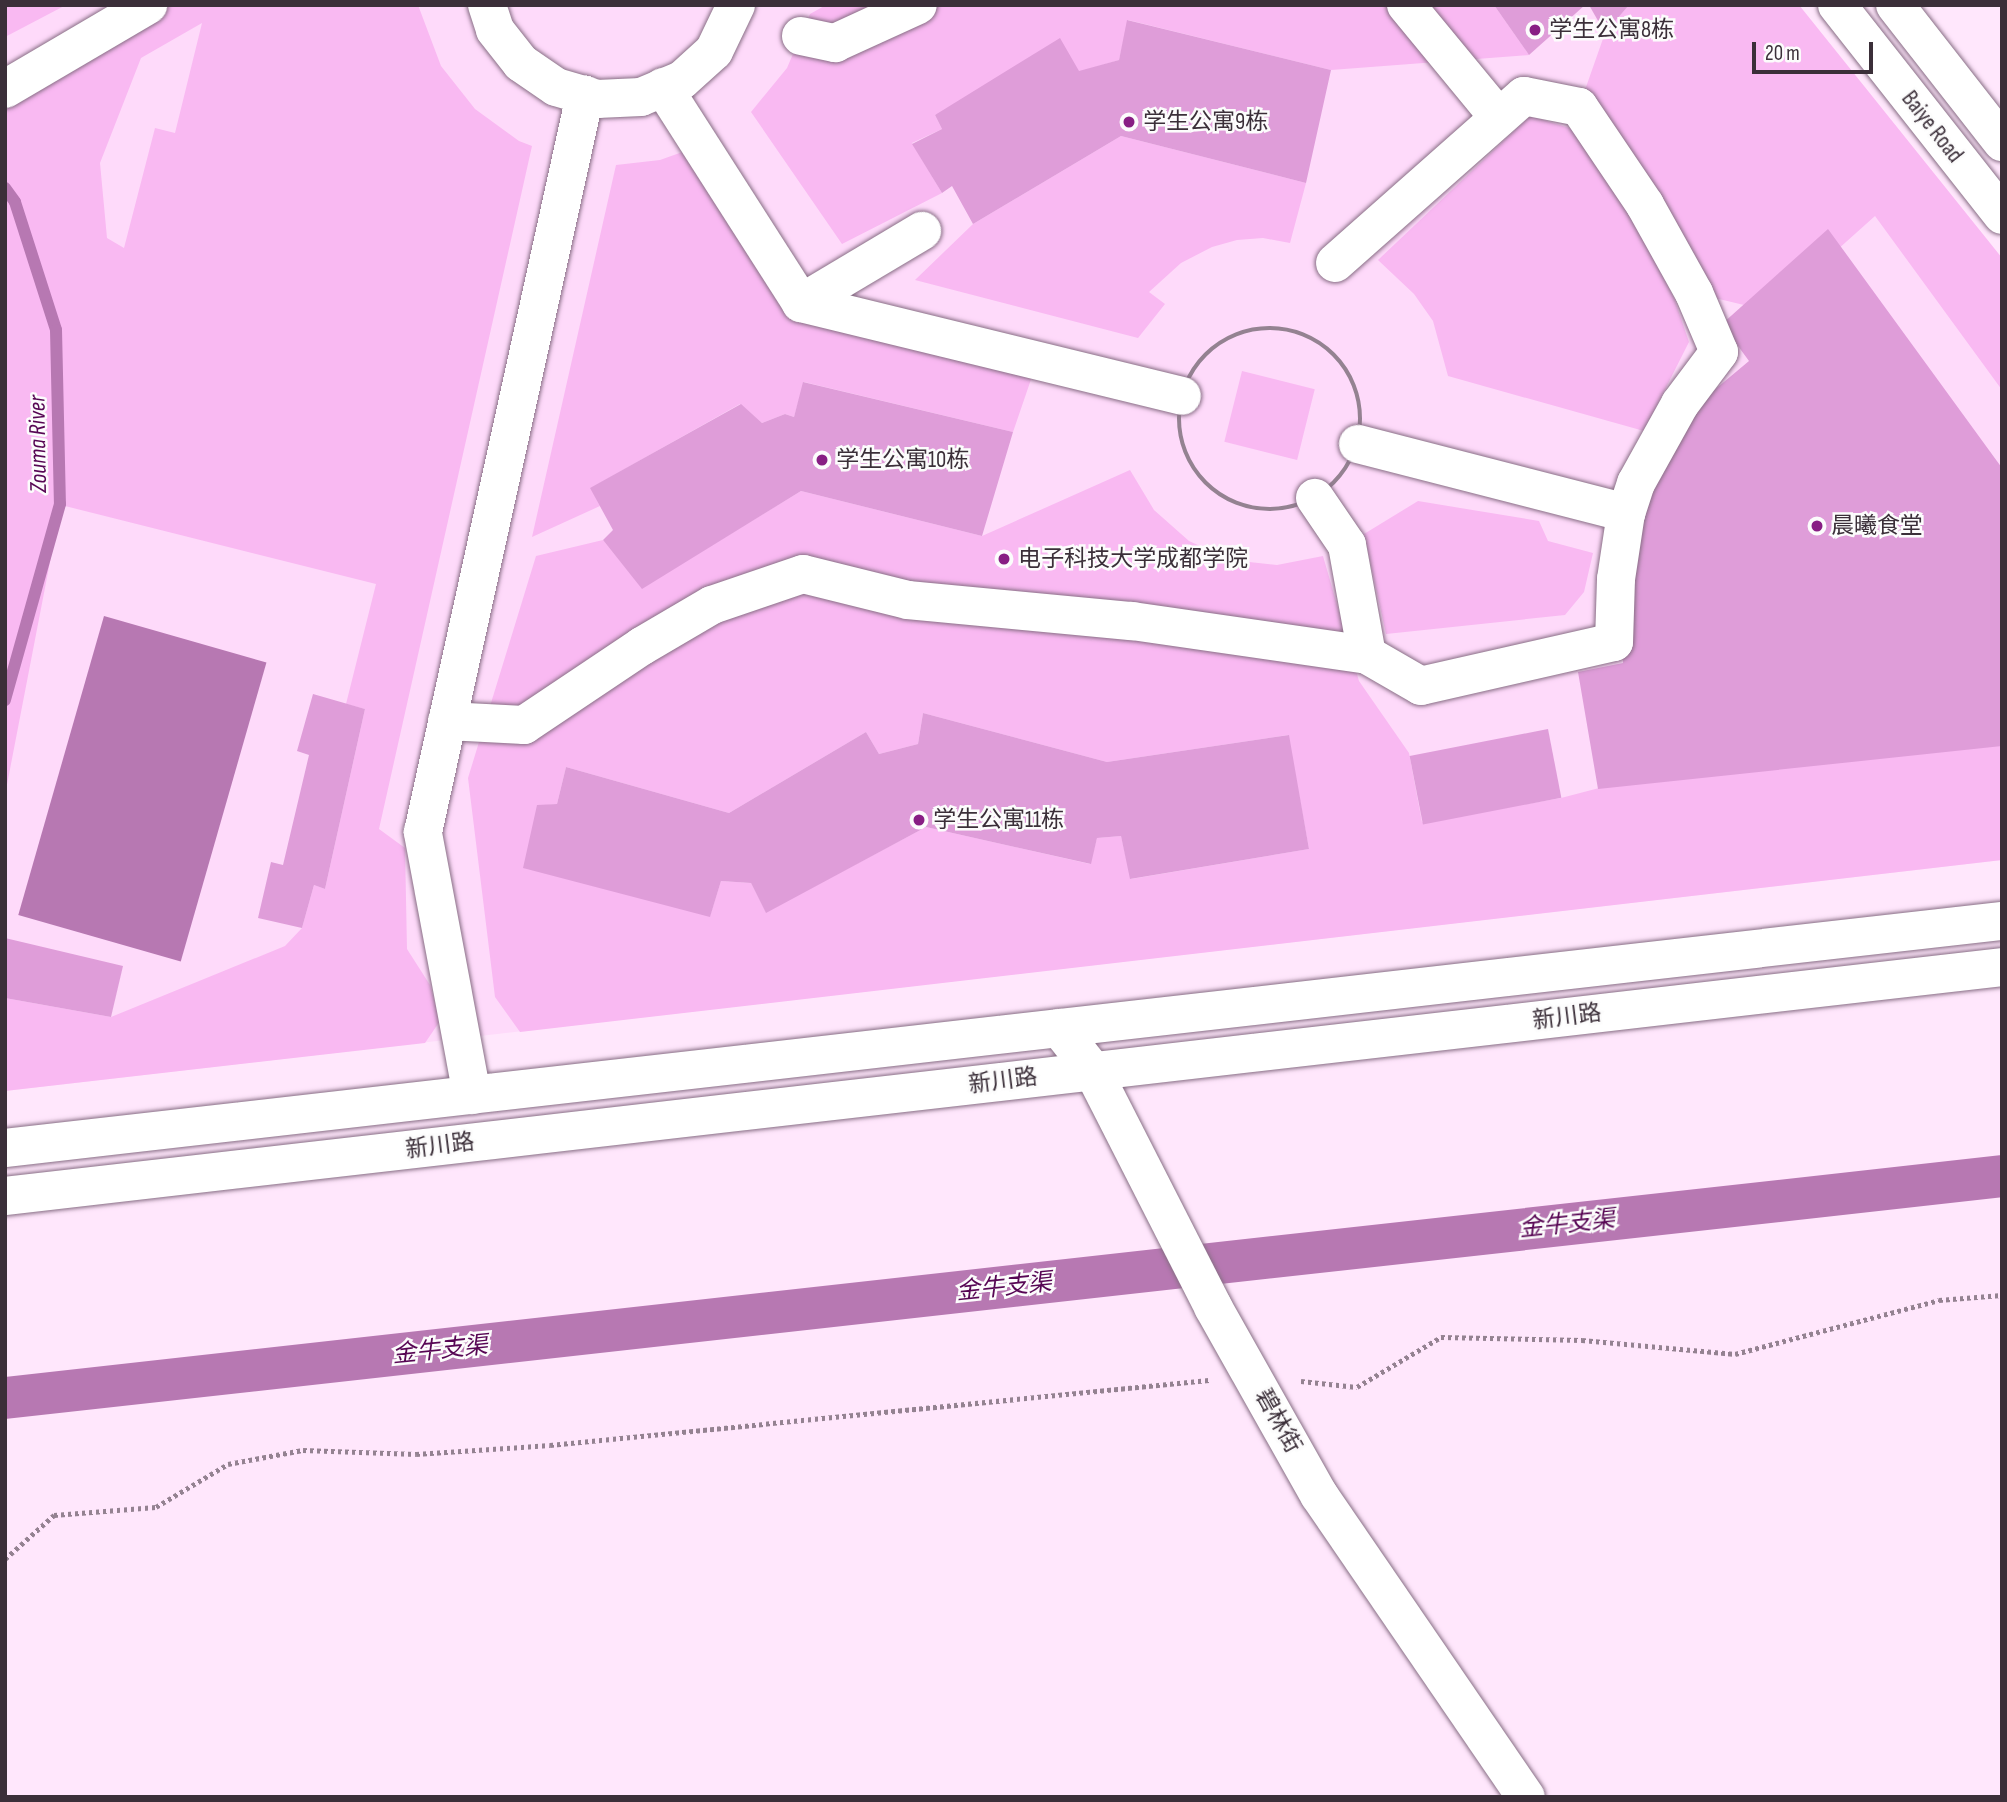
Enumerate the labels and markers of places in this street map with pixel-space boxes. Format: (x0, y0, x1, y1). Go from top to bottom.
place label: 学生公寓8栋 (1549, 16, 1674, 44)
marker: 学生公寓8栋 (1527, 22, 1543, 38)
place label: 学生公寓9栋 (1143, 108, 1268, 136)
marker: 学生公寓9栋 (1121, 114, 1137, 130)
place label: 学生公寓10栋 (836, 446, 969, 474)
marker: 学生公寓10栋 (814, 452, 830, 468)
place label: 晨曦食堂 (1831, 512, 1923, 540)
marker: 晨曦食堂 (1809, 518, 1825, 534)
place label: 电子科技大学成都学院 (1018, 545, 1248, 573)
marker: 电子科技大学成都学院 (996, 551, 1012, 567)
place label: 学生公寓11栋 (933, 806, 1064, 834)
marker: 学生公寓11栋 (911, 812, 927, 828)

